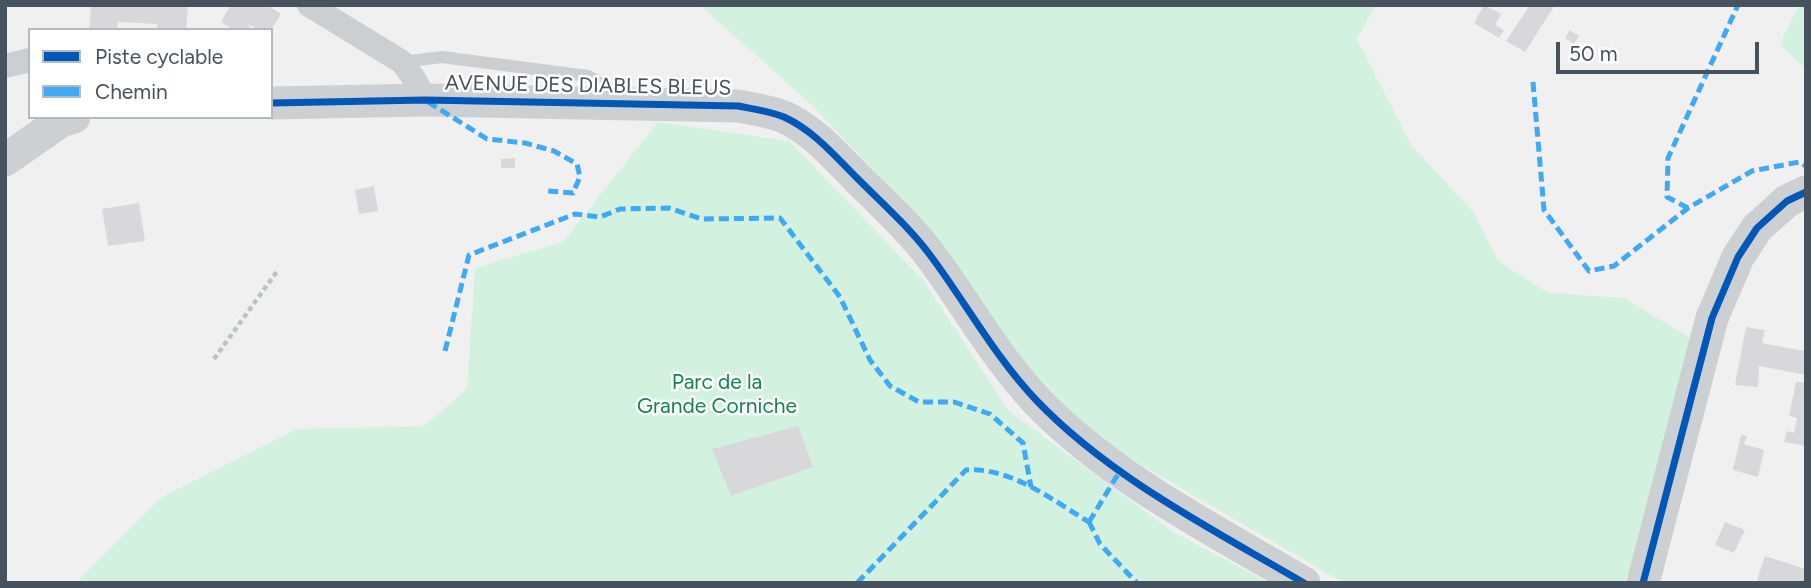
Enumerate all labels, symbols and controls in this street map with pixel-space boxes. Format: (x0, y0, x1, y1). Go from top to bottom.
legend (28, 28, 273, 119)
scale bar (1559, 28, 1762, 72)
text: 50 m (1569, 41, 1618, 66)
text: Piste cyclable (95, 44, 223, 69)
street label: AVENUE DES DIABLES BLEUS (445, 71, 731, 101)
text: Chemin (95, 79, 168, 104)
park label: Parc de la Grande Corniche (637, 370, 797, 420)

